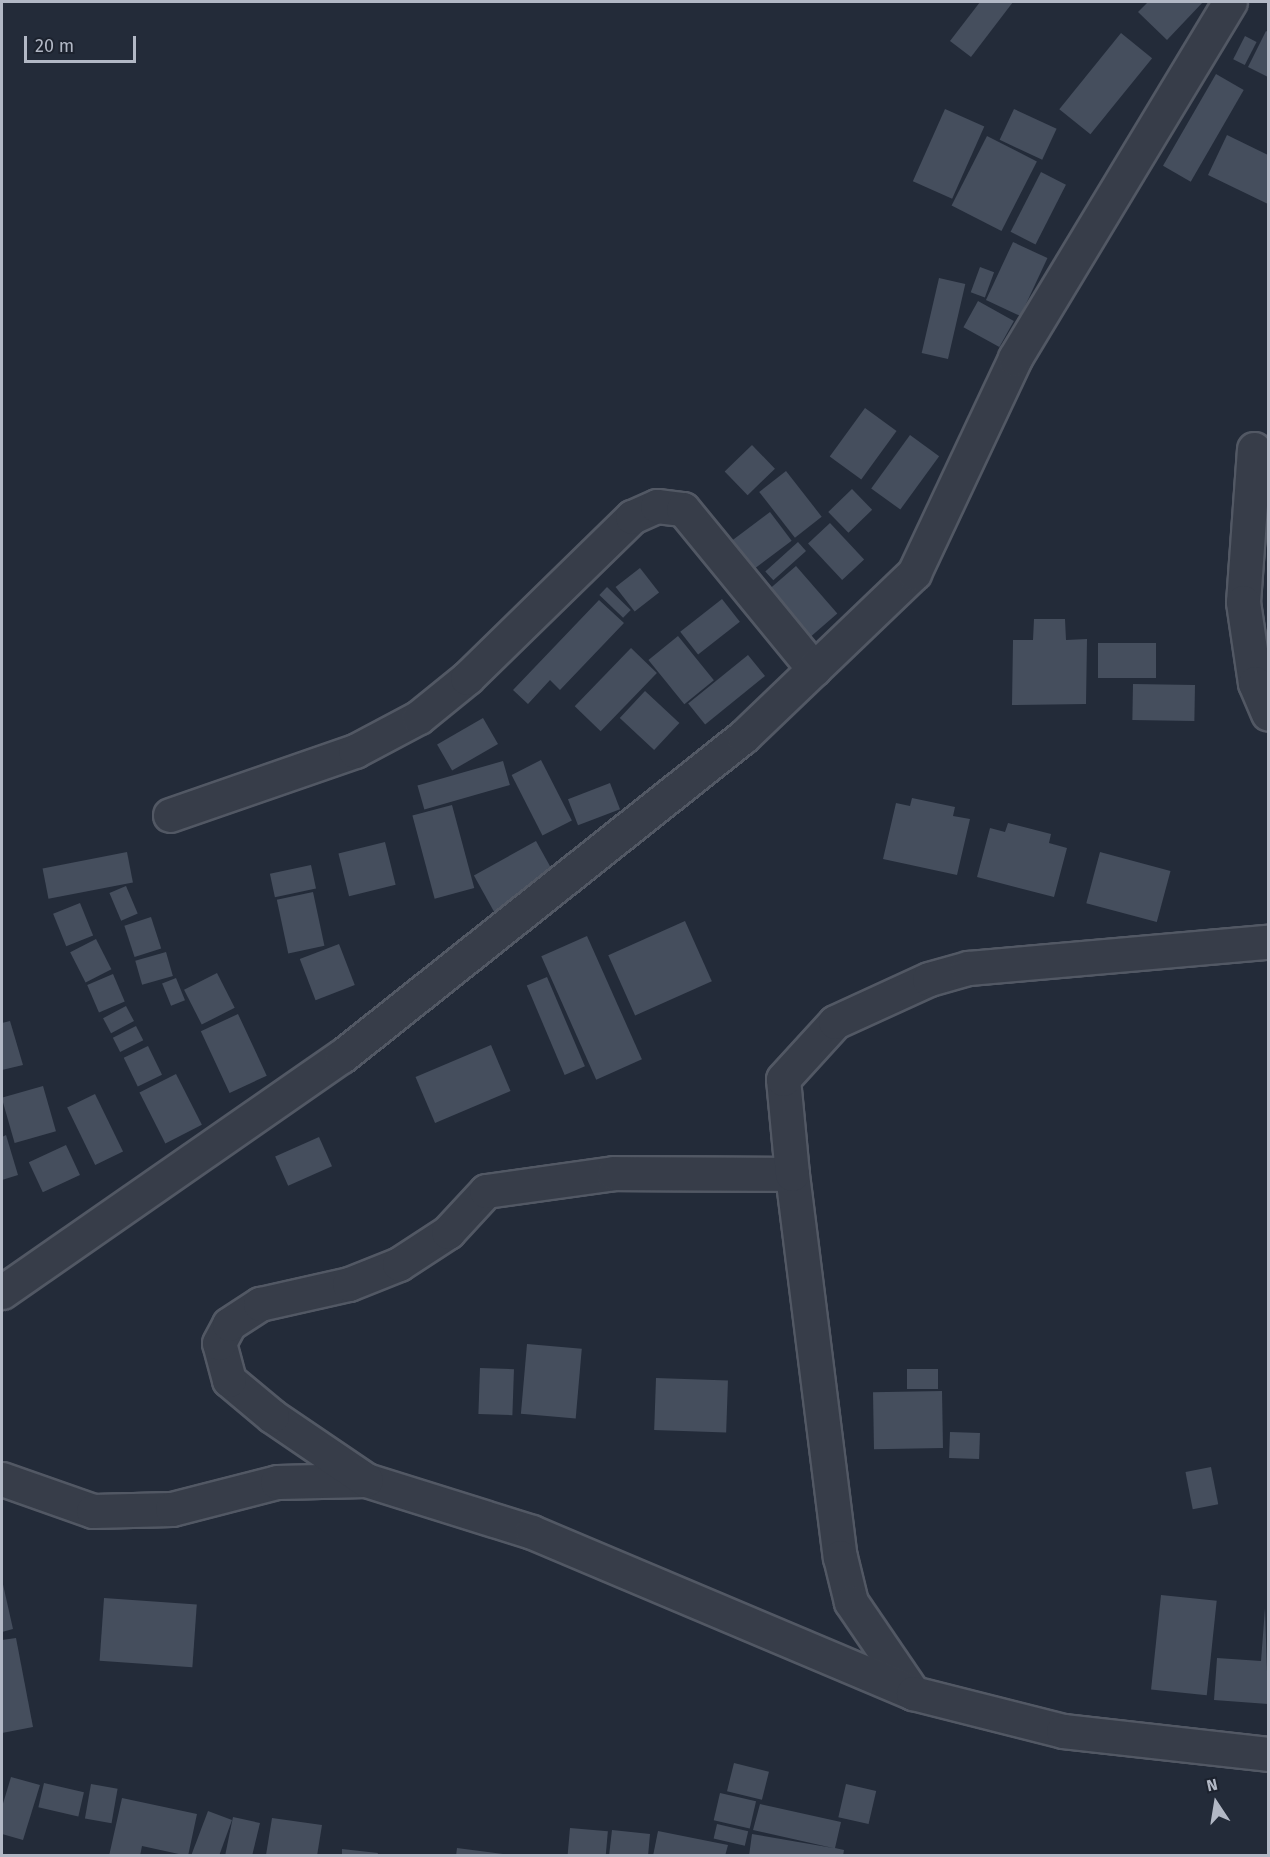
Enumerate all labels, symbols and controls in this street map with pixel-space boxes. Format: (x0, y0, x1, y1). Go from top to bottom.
scale bar (27, 24, 140, 62)
text: 20 m (35, 35, 74, 57)
north arrow (1186, 1773, 1246, 1833)
text: N (1205, 1775, 1219, 1795)

